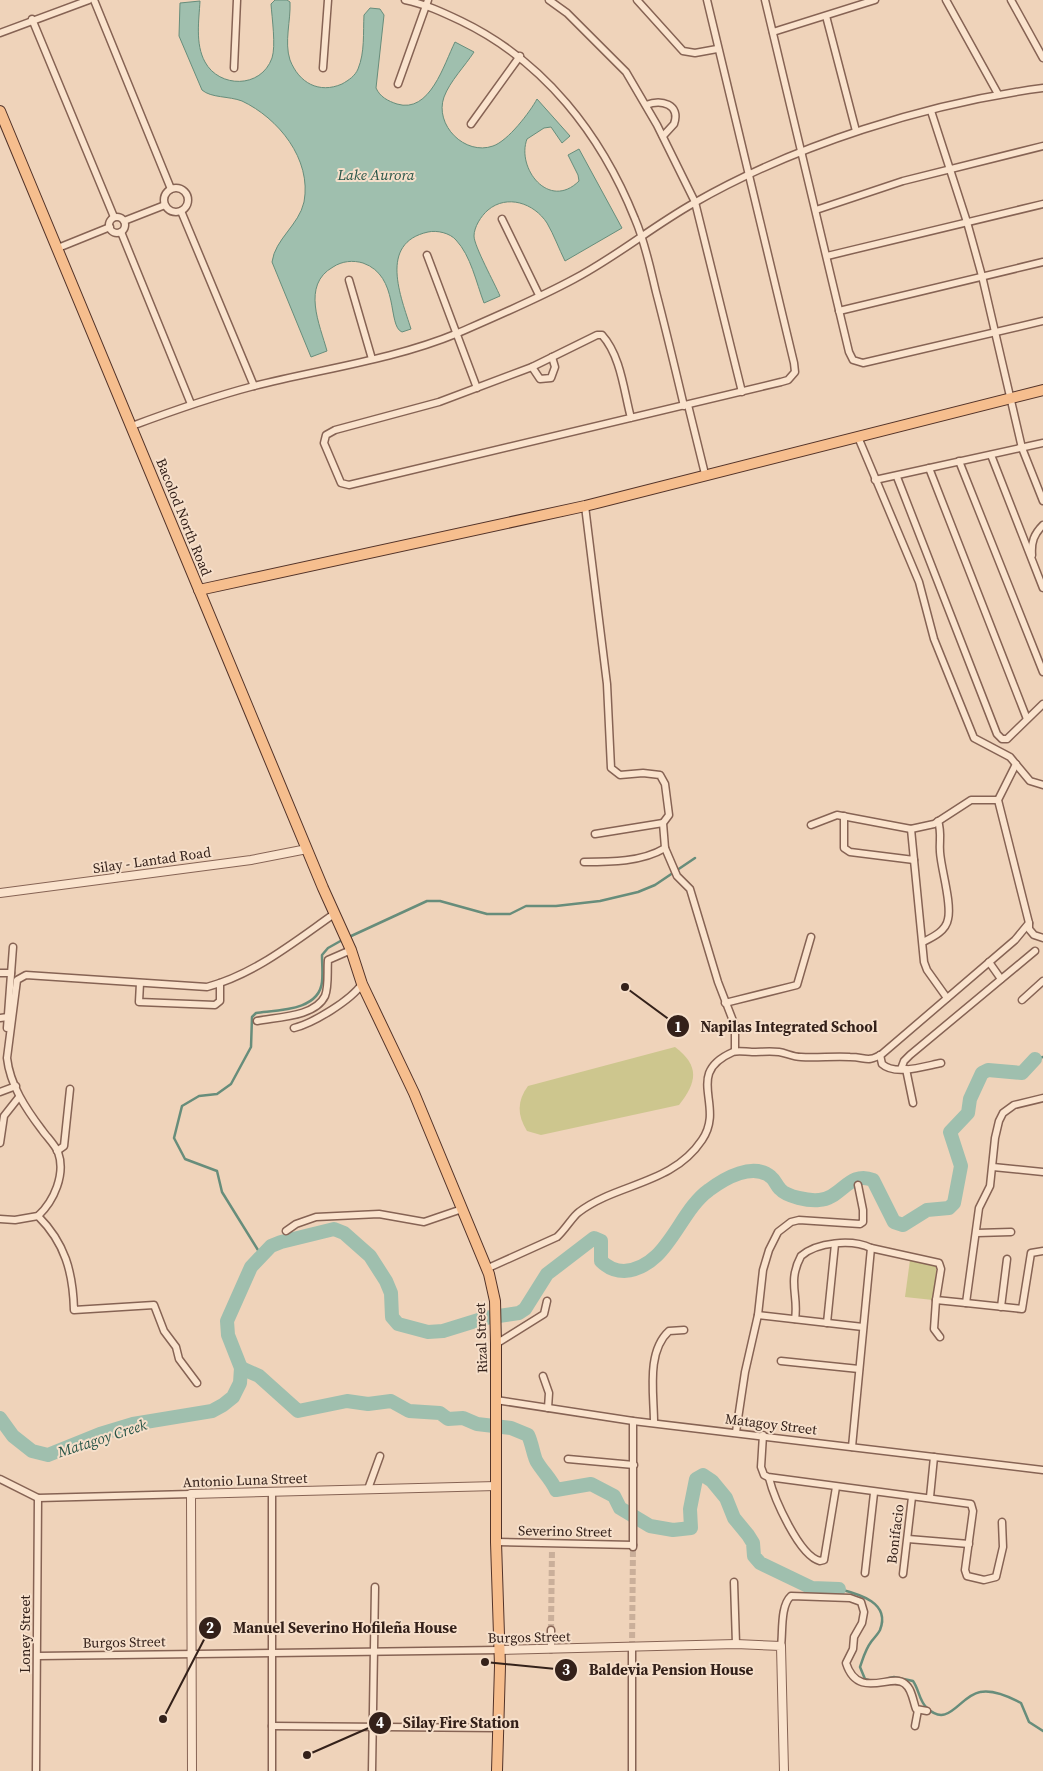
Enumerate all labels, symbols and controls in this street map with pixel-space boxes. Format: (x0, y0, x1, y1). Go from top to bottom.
water label: Lake Aurora (336, 164, 415, 185)
street label: Bacolod North Road (151, 455, 217, 579)
street label: Silay - Lantad Road (92, 842, 212, 878)
callout: Napilas Integrated School (665, 1011, 887, 1041)
text: 1 (674, 1016, 682, 1037)
text: Napilas Integrated School (700, 1016, 878, 1037)
street label: Rizal Street (470, 1302, 492, 1374)
street label: Matagoy Street (724, 1408, 818, 1440)
water label: Matagoy Creek (54, 1413, 150, 1463)
street label: Antonio Luna Street (182, 1468, 308, 1492)
street label: Bonifacio (881, 1503, 909, 1565)
street label: Severino Street (518, 1520, 613, 1542)
street label: Loney Street (15, 1594, 35, 1673)
callout: Manuel Severino Hofileña House (198, 1613, 467, 1643)
text: 2 (206, 1617, 214, 1638)
text: Manuel Severino Hofileña House (233, 1617, 457, 1638)
street label: Burgos Street (487, 1626, 571, 1648)
street label: Burgos Street (82, 1631, 166, 1653)
callout: Baldevia Pension House (554, 1655, 763, 1685)
text: 3 (562, 1659, 570, 1680)
text: Baldevia Pension House (589, 1659, 754, 1680)
callout: Silay Fire Station (368, 1708, 529, 1738)
text: 4 (376, 1712, 384, 1733)
text: Silay Fire Station (403, 1712, 519, 1733)

